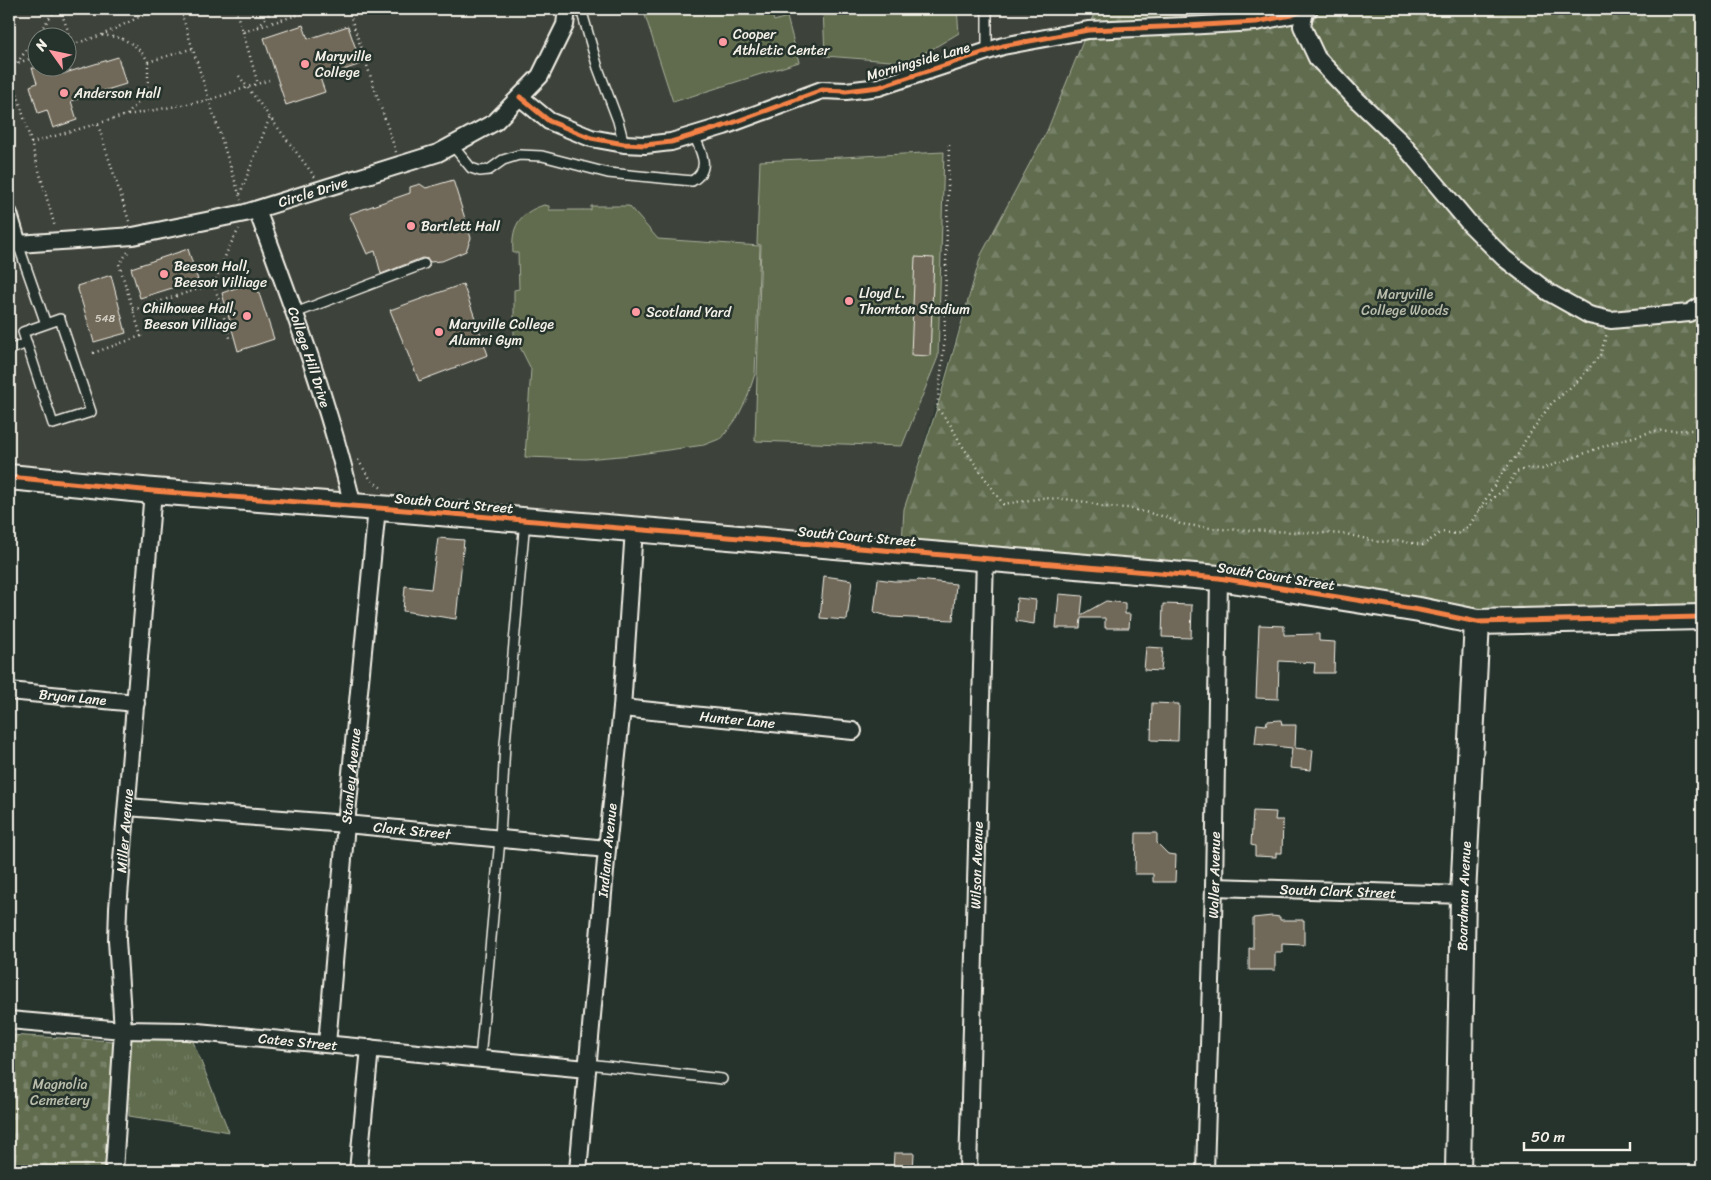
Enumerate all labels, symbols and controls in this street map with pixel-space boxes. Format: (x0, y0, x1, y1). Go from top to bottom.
place label: Cooper Athletic Center (732, 22, 831, 63)
north arrow (28, 28, 78, 78)
text: N (28, 34, 55, 57)
street label: Morningside Lane (863, 35, 973, 88)
marker: Cooper Athletic Center (717, 36, 729, 48)
place label: Maryville College (315, 44, 372, 85)
marker: Maryville College (299, 58, 311, 70)
place label: Anderson Hall (73, 81, 162, 106)
marker: Anderson Hall (58, 87, 70, 99)
street label: Circle Drive (275, 170, 351, 215)
place label: Bartlett Hall (421, 214, 501, 239)
marker: Bartlett Hall (405, 220, 417, 232)
place label: Beeson Hall, Beeson Villiage (174, 254, 267, 295)
marker: Beeson Hall, Beeson Villiage (158, 268, 170, 280)
place label: Lloyd L. Thornton Stadium (859, 281, 970, 322)
park label: Maryville College Woods (1361, 282, 1449, 323)
marker: Lloyd L. Thornton Stadium (843, 295, 855, 307)
place label: Chilhowee Hall, Beeson Villiage (143, 296, 237, 337)
place label: Scotland Yard (646, 300, 733, 325)
street label: College Hill Drive (280, 303, 337, 411)
marker: Scotland Yard (630, 306, 642, 318)
house number: 548 (95, 309, 115, 328)
marker: Chilhowee Hall, Beeson Villiage (241, 310, 253, 322)
place label: Maryville College Alumni Gym (448, 312, 554, 353)
marker: Maryville College Alumni Gym (433, 326, 445, 338)
street label: South Court Street (394, 486, 514, 521)
street label: South Court Street (797, 519, 917, 554)
street label: South Court Street (1215, 555, 1337, 598)
street label: Bryan Lane (38, 682, 108, 713)
street label: Hunter Lane (698, 704, 776, 736)
street label: Stanley Avenue (334, 727, 368, 825)
street label: Miller Avenue (109, 788, 141, 874)
street label: Indiana Avenue (591, 802, 625, 899)
street label: Clark Street (372, 815, 453, 847)
street label: Wilson Avenue (963, 821, 991, 910)
street label: Waller Avenue (1201, 831, 1228, 919)
street label: Boardman Avenue (1450, 840, 1479, 951)
street label: South Clark Street (1279, 877, 1397, 906)
street label: Cates Street (257, 1026, 339, 1058)
park label: Magnolia Cemetery (30, 1072, 91, 1113)
scale bar (1524, 1120, 1630, 1152)
text: 50 m (1531, 1124, 1566, 1150)

